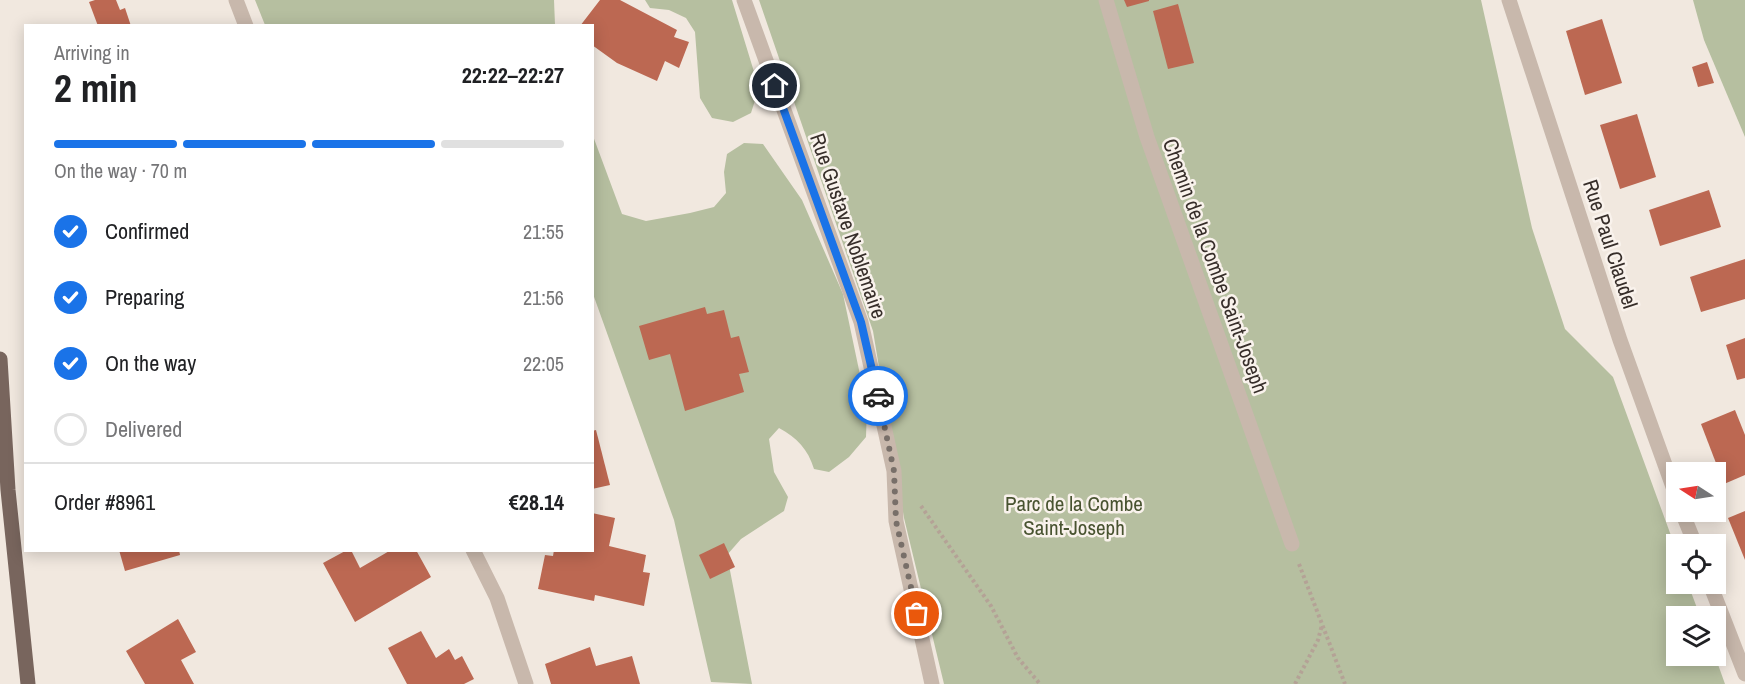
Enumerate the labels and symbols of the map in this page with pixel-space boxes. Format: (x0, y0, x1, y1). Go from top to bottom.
pin (749, 60, 800, 111)
street label: Rue Gustave Noblemaire (803, 129, 894, 322)
street label: Chemin de la Combe Saint-Joseph (1156, 134, 1275, 397)
street label: Rue Paul Claudel (1576, 176, 1645, 312)
courier (848, 366, 908, 426)
north arrow (1666, 462, 1726, 522)
park label: Parc de la Combe Saint-Joseph (1005, 489, 1143, 542)
pin (891, 588, 942, 639)

